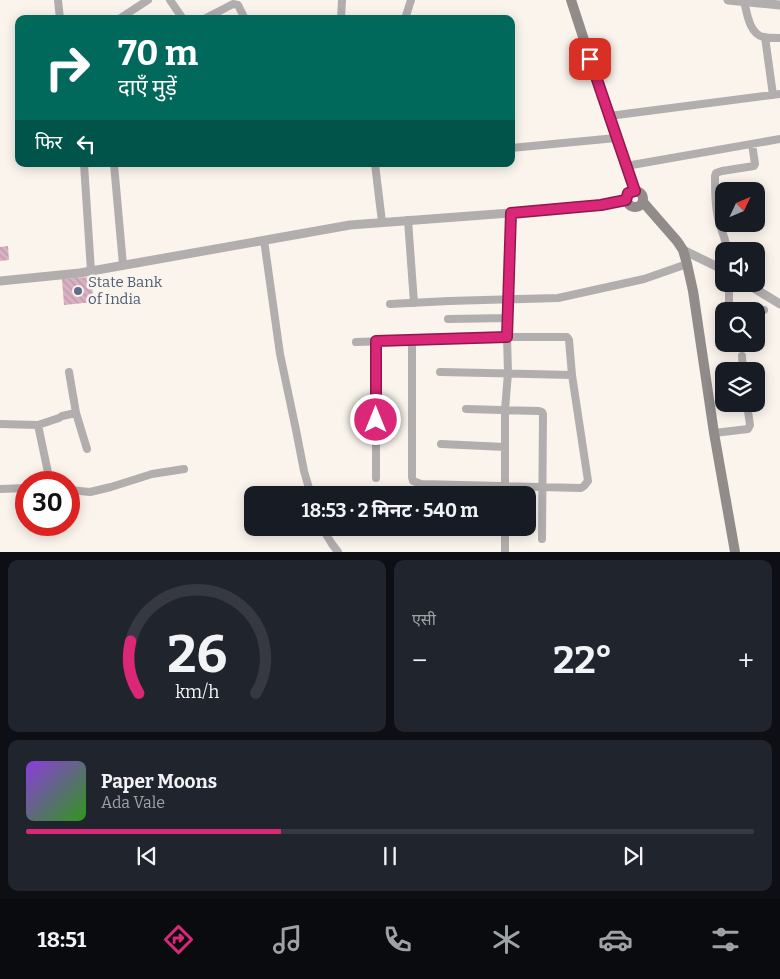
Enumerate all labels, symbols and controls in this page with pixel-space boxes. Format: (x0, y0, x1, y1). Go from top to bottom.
text: 70 m (118, 32, 198, 74)
icon: right (35, 35, 100, 100)
pin (569, 38, 611, 80)
icon: arrive (576, 45, 604, 73)
text: दाएँ मुड़ें (118, 74, 177, 101)
icon: left (72, 130, 100, 158)
text: फिर (35, 131, 62, 154)
north arrow (715, 182, 765, 232)
map controls (715, 182, 765, 412)
button: sound (715, 242, 765, 292)
place label: State Bank of India (88, 273, 163, 308)
marker: State Bank of India (72, 285, 84, 297)
button: search (715, 302, 765, 352)
button: layers (715, 362, 765, 412)
position arrow (349, 393, 401, 445)
speed limit sign: 30 (15, 471, 80, 536)
text: 18:53 · 2 मिनट · 540 m (301, 499, 479, 522)
text: एसी (412, 610, 436, 629)
text: 26 (167, 623, 227, 686)
text: 22° (553, 637, 612, 683)
text: − (412, 644, 427, 677)
text: + (738, 644, 754, 677)
text: km/h (175, 681, 219, 703)
text: Paper Moons (101, 770, 217, 793)
text: Ada Vale (101, 793, 165, 812)
icon: previous (133, 842, 161, 870)
icon: pause (376, 842, 404, 870)
icon: next (619, 842, 647, 870)
icon: directions (161, 922, 196, 957)
icon: music (270, 922, 305, 957)
icon: phone (380, 922, 415, 957)
icon: climate (489, 922, 524, 957)
icon: car (598, 922, 633, 957)
icon: filters (708, 922, 743, 957)
text: 18:51 (37, 926, 86, 953)

